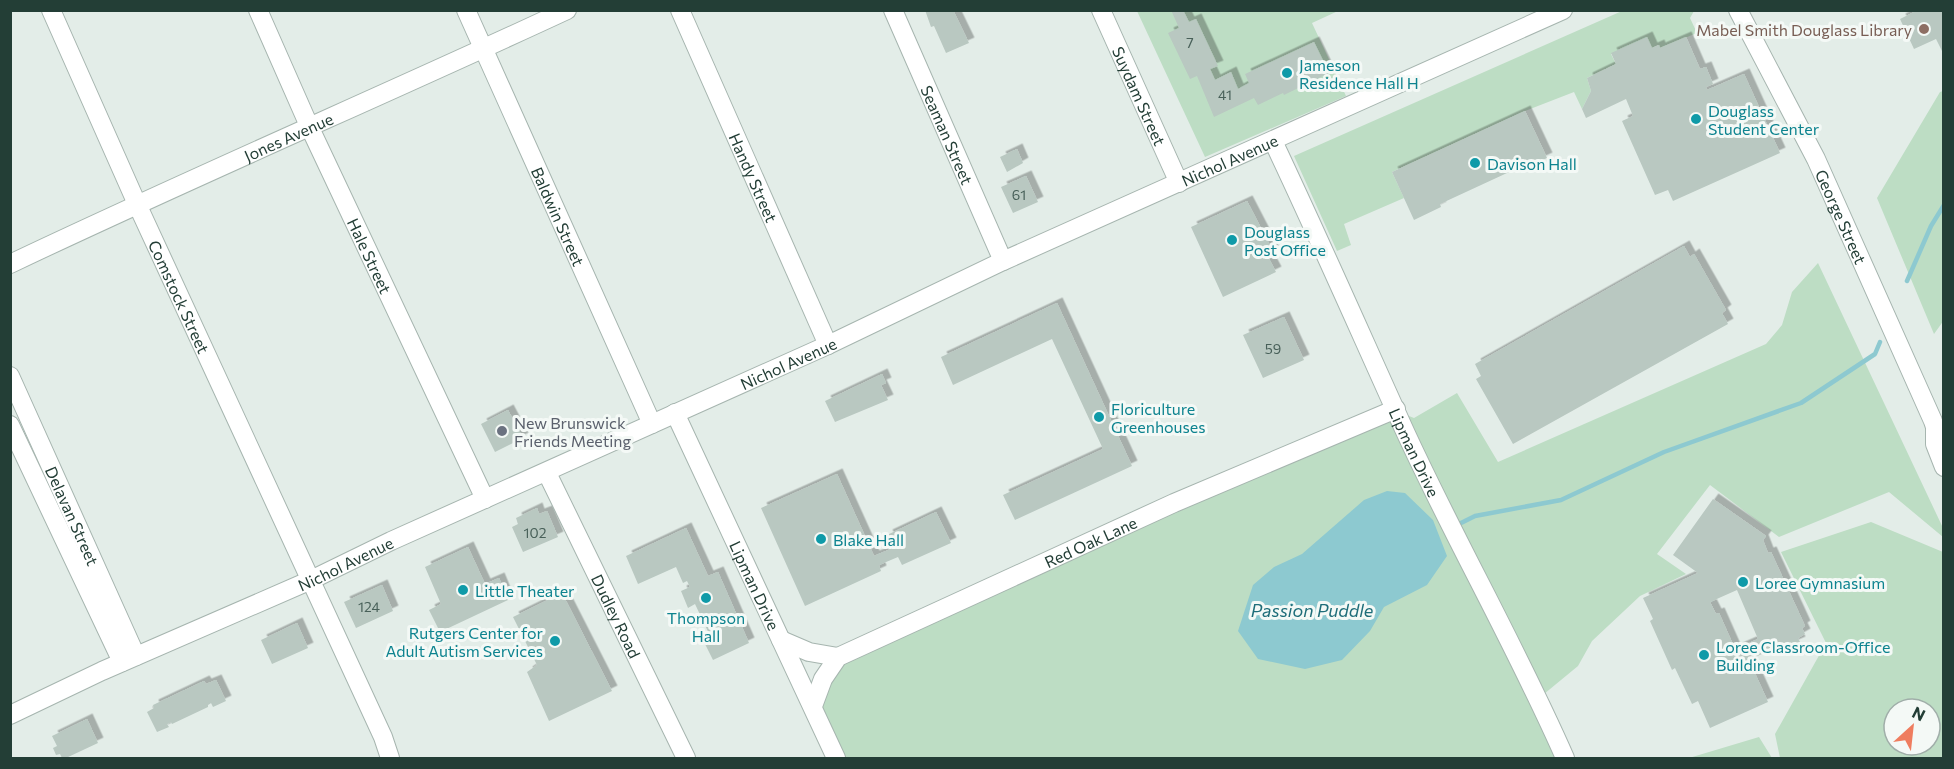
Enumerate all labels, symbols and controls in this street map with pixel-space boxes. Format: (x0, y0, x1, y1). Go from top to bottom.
place label: Mabel Smith Douglass Library (1696, 20, 1912, 39)
marker: Mabel Smith Douglass Library (1917, 22, 1931, 36)
house number: 7 (1186, 34, 1194, 51)
street label: Suydam Street (1109, 43, 1170, 148)
place label: Jameson Residence Hall H (1299, 55, 1419, 92)
marker: Jameson Residence Hall H (1280, 66, 1294, 80)
street label: Seaman Street (918, 82, 978, 187)
house number: 41 (1218, 86, 1232, 103)
place label: Douglass Student Center (1708, 101, 1820, 138)
street label: Jones Avenue (241, 108, 336, 165)
marker: Douglass Student Center (1689, 112, 1703, 126)
street label: Handy Street (726, 130, 782, 225)
street label: Nichol Avenue (1178, 130, 1280, 189)
place label: Davison Hall (1487, 154, 1577, 173)
marker: Davison Hall (1468, 156, 1482, 170)
street label: Baldwin Street (528, 164, 589, 269)
street label: George Street (1812, 166, 1871, 267)
house number: 61 (1012, 186, 1026, 203)
street label: Hale Street (344, 215, 396, 297)
place label: Douglass Post Office (1244, 222, 1326, 259)
marker: Douglass Post Office (1225, 233, 1239, 247)
street label: Comstock Street (145, 237, 214, 357)
street label: Nichol Avenue (737, 333, 839, 393)
house number: 59 (1265, 340, 1281, 357)
place label: Floriculture Greenhouses (1111, 399, 1206, 436)
street label: Lipman Drive (1386, 405, 1444, 500)
marker: Floriculture Greenhouses (1092, 410, 1106, 424)
place label: New Brunswick Friends Meeting (514, 413, 632, 450)
marker: New Brunswick Friends Meeting (495, 424, 509, 438)
street label: Delavan Street (42, 463, 103, 568)
street label: Red Oak Lane (1041, 512, 1139, 571)
house number: 102 (524, 524, 547, 541)
place label: Blake Hall (833, 530, 904, 549)
street label: Nichol Avenue (295, 532, 396, 594)
marker: Blake Hall (814, 532, 828, 546)
street label: Lipman Drive (726, 538, 784, 633)
street label: Dudley Road (588, 571, 645, 661)
place label: Loree Gymnasium (1755, 573, 1885, 592)
marker: Loree Gymnasium (1736, 575, 1750, 589)
place label: Little Theater (475, 581, 575, 600)
marker: Little Theater (456, 583, 470, 597)
marker: Thompson Hall (699, 591, 713, 605)
house number: 124 (358, 598, 381, 615)
water label: Passion Puddle (1251, 599, 1374, 621)
place label: Thompson Hall (667, 608, 745, 645)
place label: Rutgers Center for Adult Autism Services (386, 623, 544, 660)
marker: Rutgers Center for Adult Autism Services (548, 634, 562, 648)
place label: Loree Classroom-Office Building (1716, 637, 1890, 674)
marker: Loree Classroom-Office Building (1697, 648, 1711, 662)
north arrow (1882, 697, 1942, 757)
text: N (1909, 702, 1929, 724)

